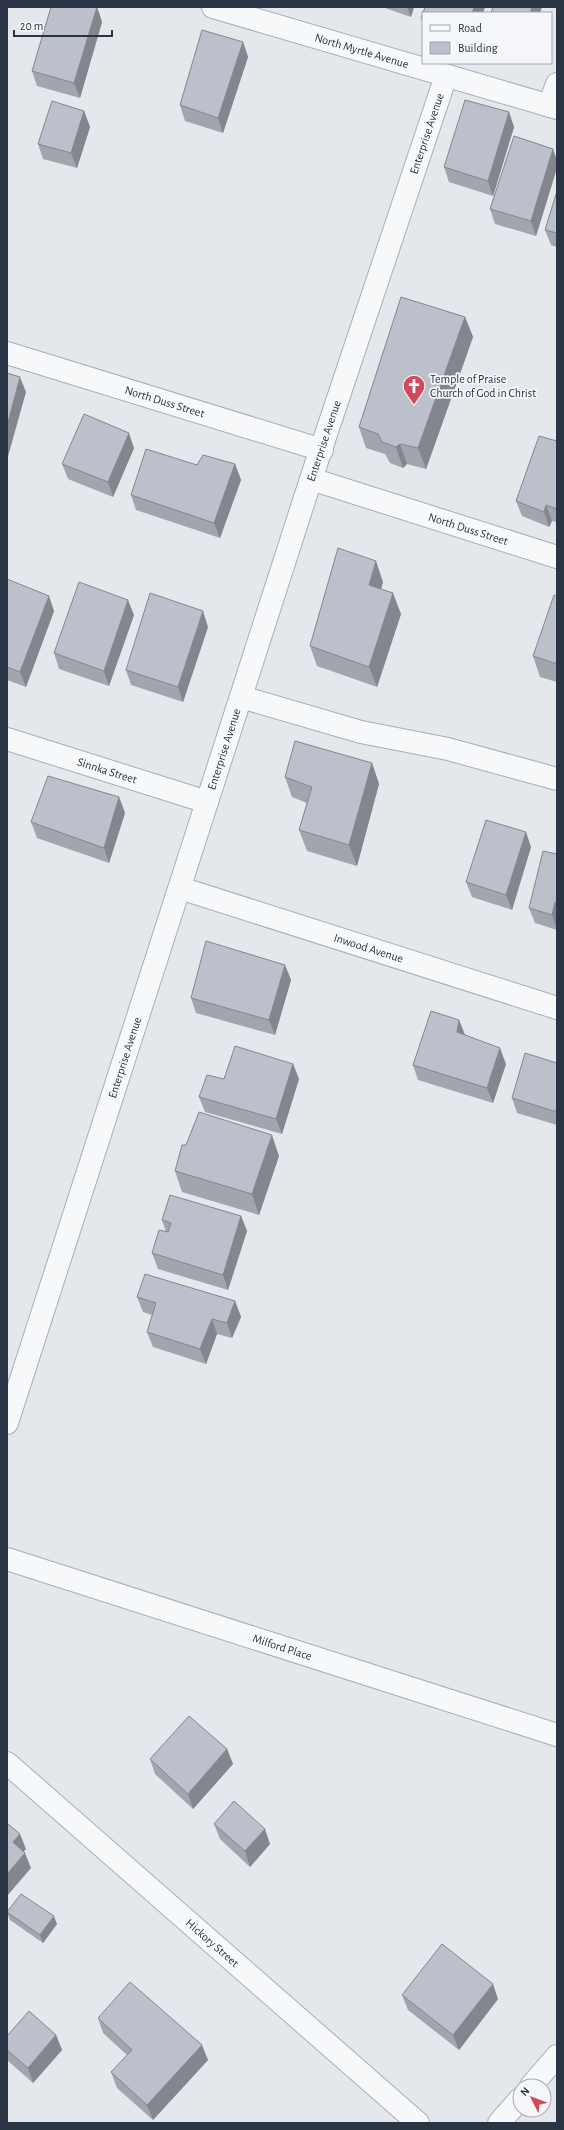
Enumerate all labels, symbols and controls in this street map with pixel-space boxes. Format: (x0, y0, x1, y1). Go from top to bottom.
scale bar (14, 12, 112, 38)
legend (422, 12, 552, 64)
text: 20 m (20, 20, 43, 32)
text: Road (458, 22, 482, 34)
street label: North Myrtle Avenue (313, 31, 410, 70)
text: Building (458, 42, 498, 54)
street label: Enterprise Avenue (408, 91, 446, 176)
church icon: Temple of Praise Church of God in Christ (401, 373, 427, 406)
place label: Temple of Praise Church of God in Christ (430, 373, 536, 399)
street label: North Duss Street (123, 384, 206, 420)
street label: Enterprise Avenue (305, 399, 343, 483)
street label: North Duss Street (427, 511, 510, 547)
street label: Enterprise Avenue (205, 707, 243, 791)
street label: Sinnka Street (76, 756, 139, 786)
street label: Inwood Avenue (333, 931, 405, 965)
street label: Enterprise Avenue (106, 1015, 143, 1100)
street label: Milford Place (251, 1632, 313, 1662)
street label: Hickory Street (183, 1917, 241, 1969)
north arrow (512, 2078, 552, 2118)
text: N (518, 2085, 532, 2098)

